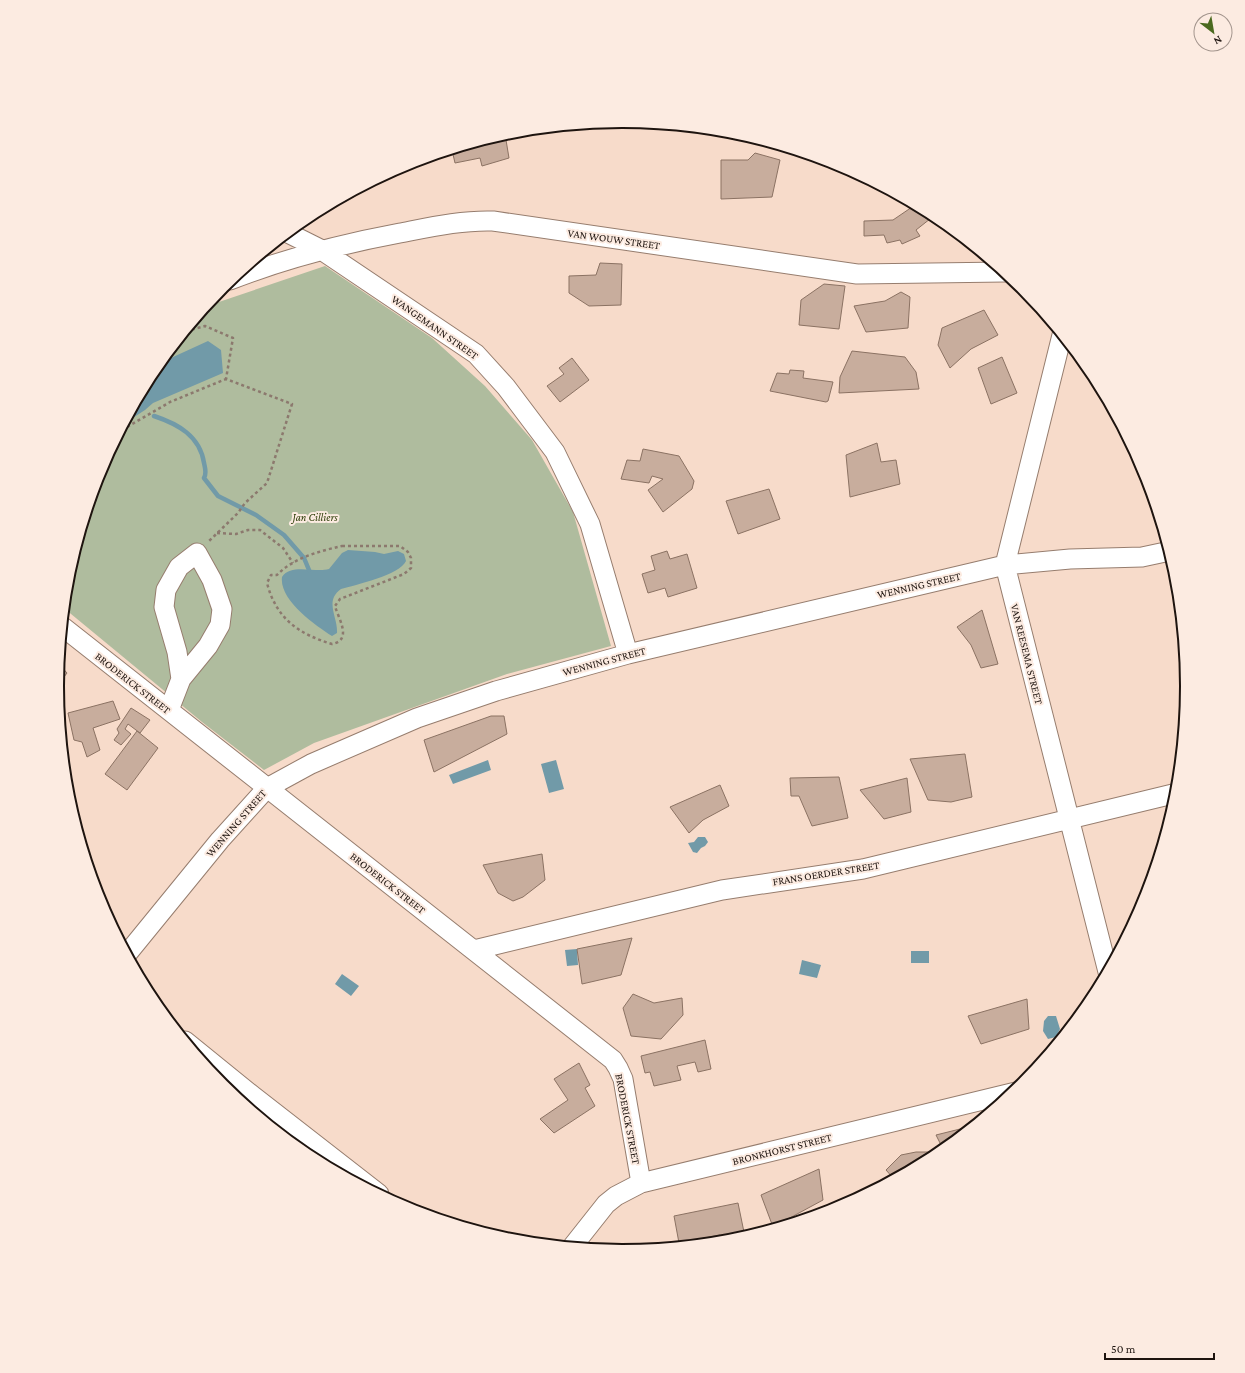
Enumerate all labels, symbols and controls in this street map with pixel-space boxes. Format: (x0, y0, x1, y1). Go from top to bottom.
north arrow (1193, 12, 1233, 52)
text: N (1211, 33, 1224, 48)
street label: VAN WOUW STREET (567, 227, 661, 251)
street label: WANGEMANN STREET (389, 293, 481, 361)
park label: Jan Cilliers (290, 511, 338, 524)
street label: WENNING STREET (876, 570, 962, 600)
street label: VAN REESEMA STREET (1009, 603, 1045, 705)
street label: WENNING STREET (561, 644, 647, 678)
street label: BRODERICK STREET (93, 650, 173, 716)
street label: WENNING STREET (204, 787, 269, 859)
street label: BRODERICK STREET (348, 850, 428, 916)
street label: FRANS OERDER STREET (772, 859, 880, 887)
street label: BRODERICK STREET (613, 1073, 643, 1165)
street label: BRONKHORST STREET (731, 1131, 833, 1167)
scale bar (1105, 1335, 1214, 1361)
text: 50 m (1111, 1342, 1136, 1356)

